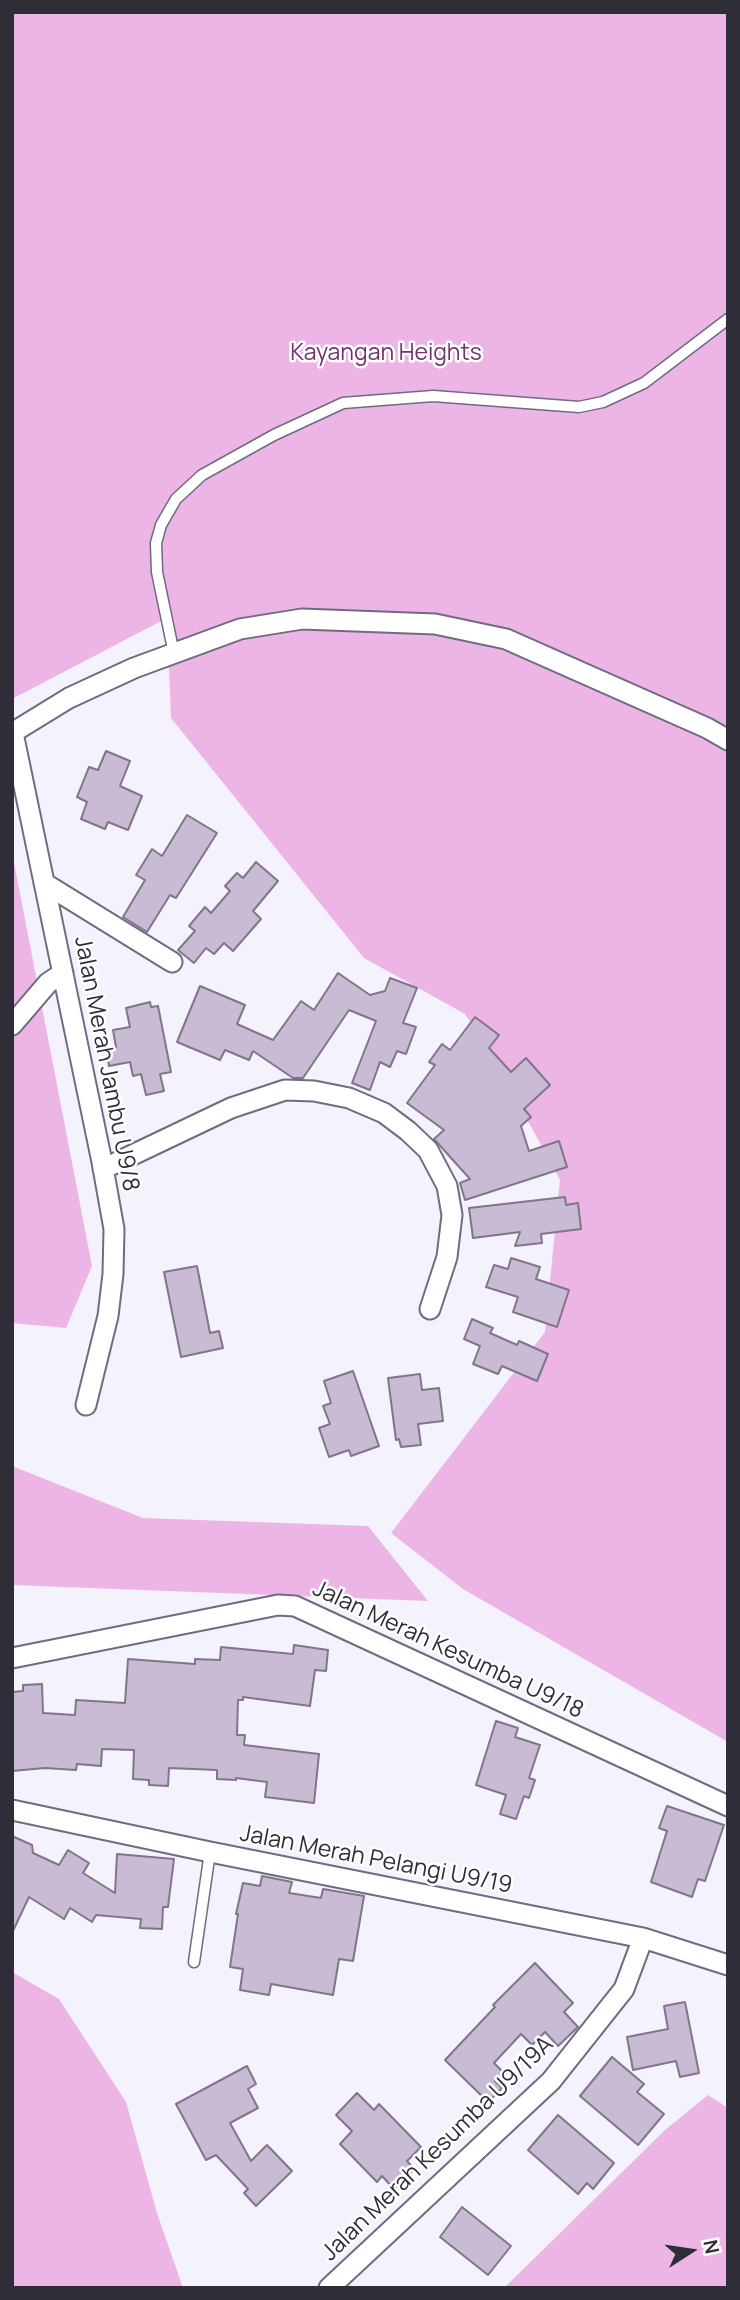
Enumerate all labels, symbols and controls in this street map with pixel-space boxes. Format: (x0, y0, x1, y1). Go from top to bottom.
park label: Kayangan Heights (290, 340, 482, 368)
street label: Jalan Merah Jambu U9/8 (68, 934, 144, 1194)
street label: Jalan Merah Kesumba U9/18 (308, 1575, 588, 1725)
street label: Jalan Merah Pelangi U9/19 (238, 1820, 514, 1900)
street label: Jalan Merah Kesumba U9/19A (317, 2031, 559, 2267)
north arrow (656, 2216, 726, 2286)
text: N (697, 2237, 726, 2256)

